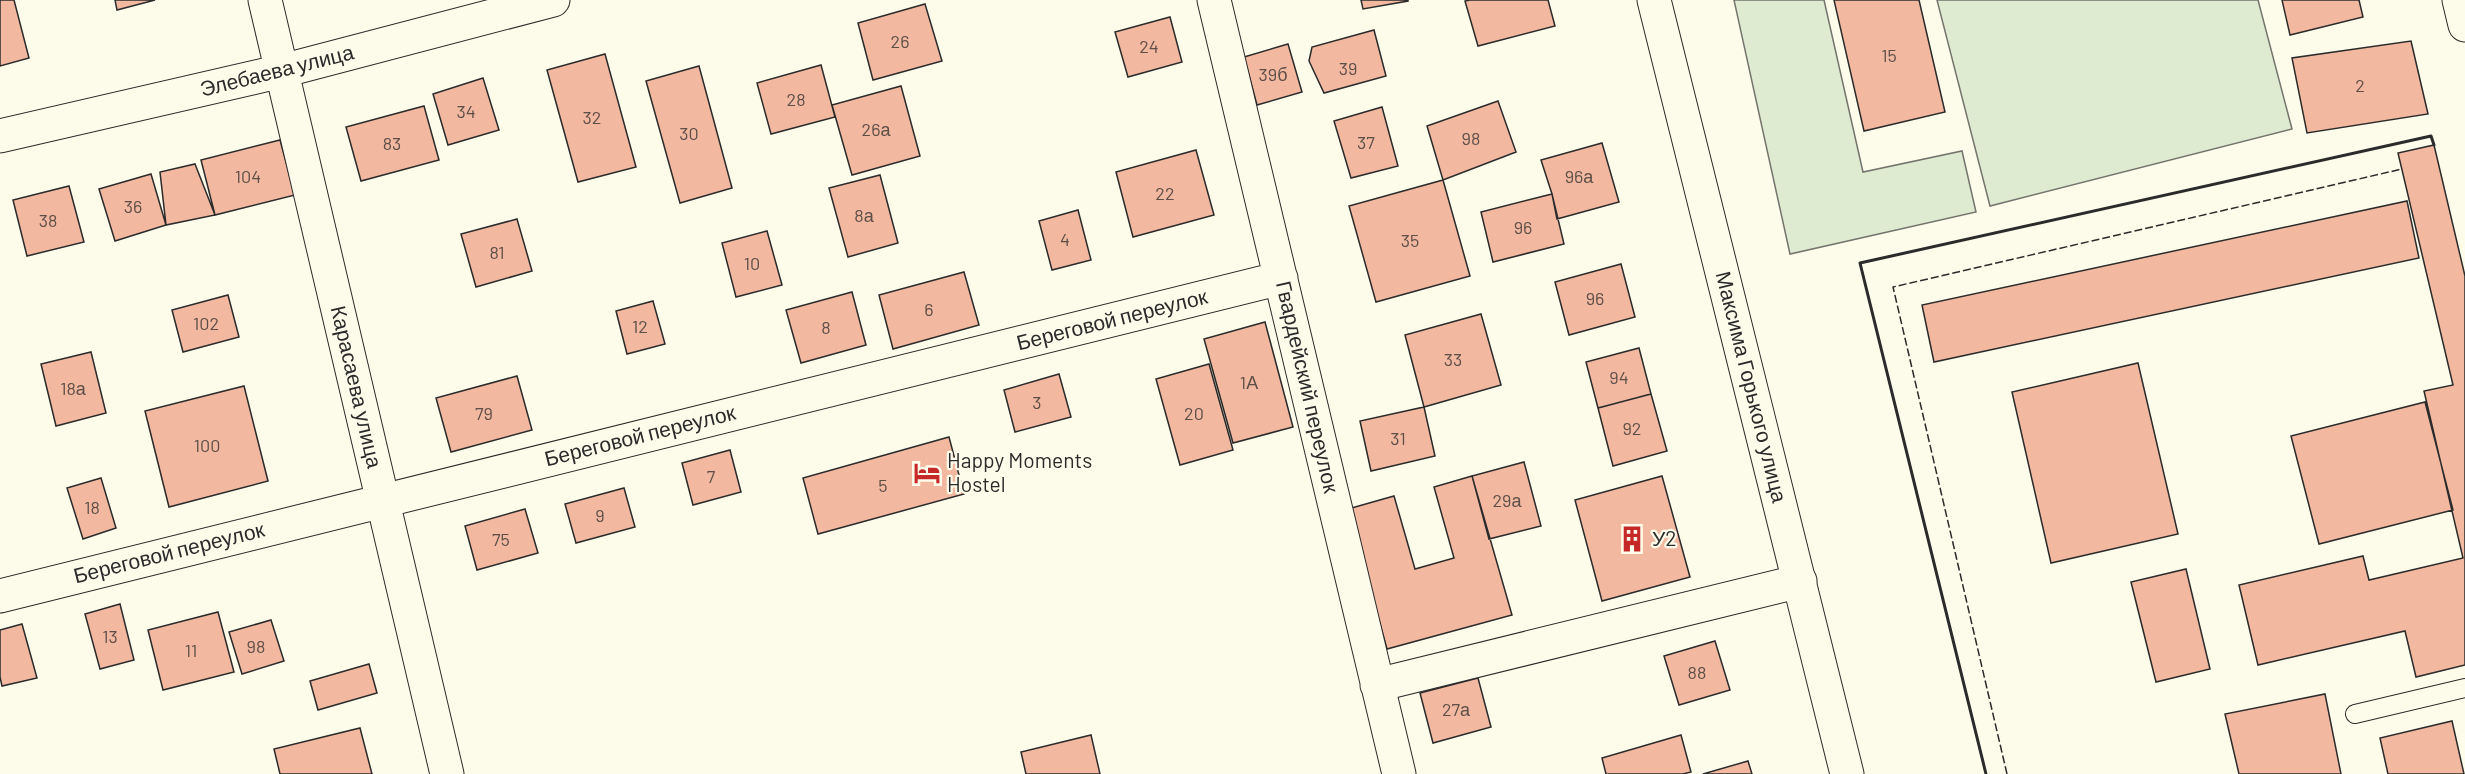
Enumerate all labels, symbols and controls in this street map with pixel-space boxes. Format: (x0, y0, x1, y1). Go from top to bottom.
house number: 26 (891, 30, 909, 52)
house number: 24 (1139, 35, 1159, 57)
street label: Элебаева улица (197, 38, 356, 101)
house number: 15 (1881, 44, 1897, 66)
house number: 39 (1339, 57, 1357, 79)
house number: 39б (1259, 63, 1287, 85)
house number: 2 (2355, 74, 2365, 96)
house number: 28 (786, 88, 806, 110)
house number: 34 (456, 100, 476, 122)
house number: 32 (583, 106, 601, 128)
house number: 26а (862, 118, 891, 140)
house number: 30 (679, 122, 699, 144)
house number: 98 (1462, 127, 1480, 149)
house number: 37 (1357, 131, 1375, 153)
house number: 83 (383, 132, 401, 154)
house number: 104 (235, 165, 261, 187)
house number: 96а (1565, 165, 1594, 187)
house number: 22 (1155, 182, 1175, 204)
house number: 36 (124, 195, 142, 217)
house number: 8а (854, 204, 875, 226)
house number: 38 (39, 209, 57, 231)
house number: 96 (1514, 216, 1532, 238)
house number: 4 (1060, 228, 1070, 250)
house number: 35 (1401, 229, 1419, 251)
house number: 81 (489, 241, 505, 263)
house number: 10 (744, 252, 760, 274)
street label: Максима Горького улица (1712, 268, 1793, 505)
street label: Гвардейский переулок (1272, 278, 1345, 496)
street label: Береговой переулок (1014, 283, 1210, 354)
house number: 96 (1586, 287, 1604, 309)
house number: 6 (924, 298, 934, 320)
street label: Карасаева улица (327, 303, 388, 470)
house number: 102 (193, 312, 219, 334)
house number: 12 (632, 315, 648, 337)
house number: 8 (821, 316, 831, 338)
house number: 33 (1444, 348, 1462, 370)
house number: 94 (1609, 366, 1629, 388)
house number: 1А (1240, 371, 1258, 393)
house number: 18а (60, 377, 87, 399)
house number: 3 (1032, 391, 1042, 413)
street label: Береговой переулок (542, 399, 738, 470)
house number: 79 (475, 402, 493, 424)
house number: 20 (1184, 402, 1204, 424)
house number: 92 (1622, 417, 1642, 439)
house number: 31 (1390, 427, 1406, 449)
house number: 100 (194, 434, 220, 456)
place label: Happy Moments Hostel (947, 447, 1092, 496)
hotel icon: Happy Moments Hostel (912, 458, 942, 488)
house number: 7 (707, 465, 716, 487)
house number: 5 (878, 474, 888, 496)
house number: 29а (1492, 489, 1523, 511)
house number: 18 (84, 496, 100, 518)
house number: 9 (595, 504, 605, 526)
street label: Береговой переулок (71, 516, 267, 587)
building icon: У2 (1617, 524, 1647, 554)
place label: У2 (1652, 525, 1677, 550)
house number: 75 (492, 528, 510, 550)
house number: 13 (102, 625, 118, 647)
house number: 98 (247, 635, 265, 657)
house number: 11 (185, 639, 197, 661)
house number: 88 (1688, 661, 1706, 683)
house number: 27а (1442, 698, 1471, 720)

